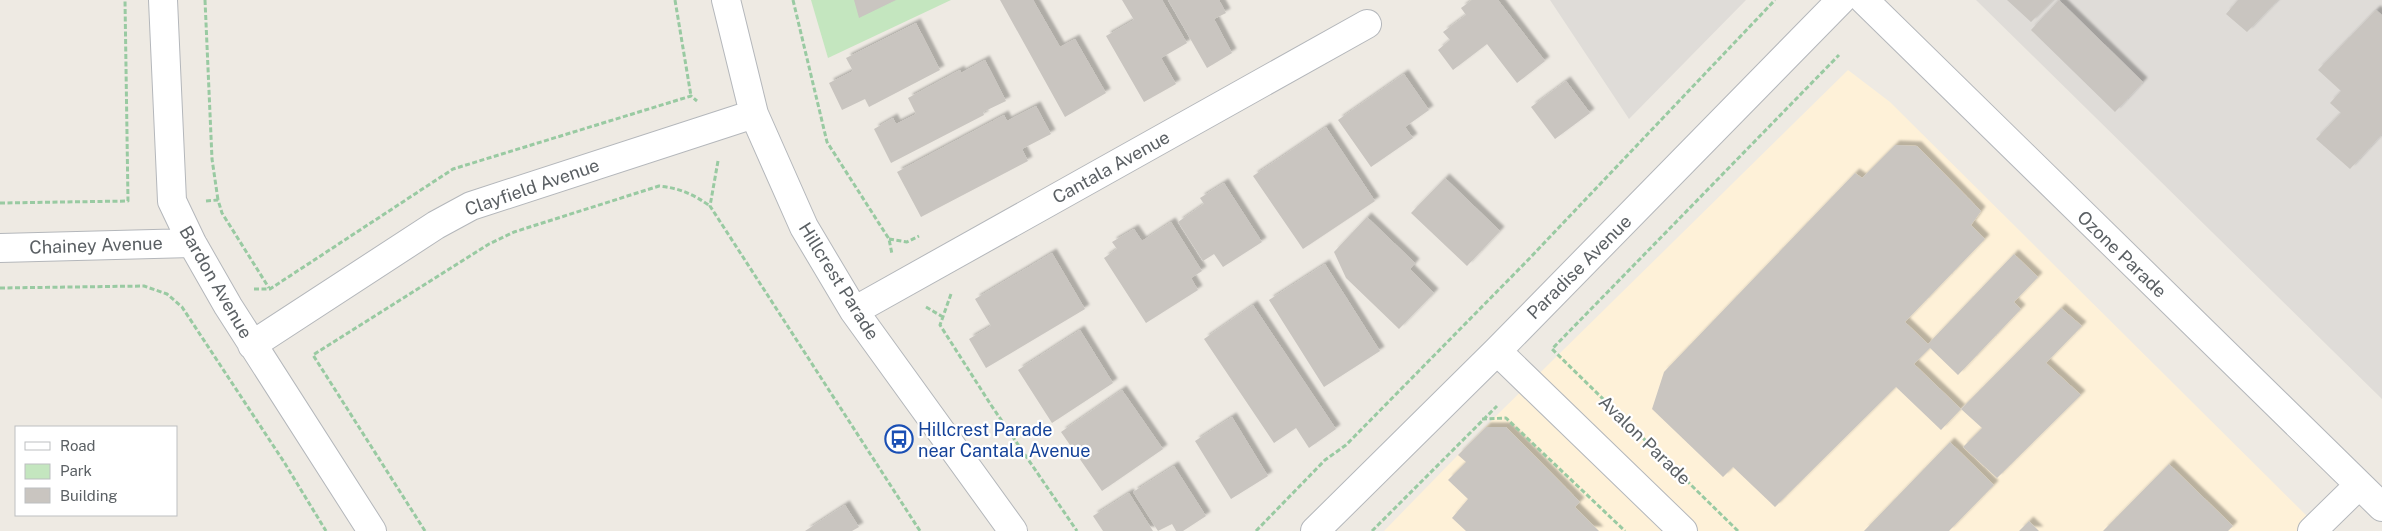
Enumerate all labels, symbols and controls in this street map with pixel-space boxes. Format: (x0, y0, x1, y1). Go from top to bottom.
street label: Cantala Avenue (1049, 126, 1173, 208)
street label: Clayfield Avenue (462, 154, 602, 220)
street label: Ozone Parade (2073, 206, 2171, 302)
street label: Paradise Avenue (1523, 211, 1635, 323)
street label: Hillcrest Parade (794, 218, 884, 344)
street label: Bardon Avenue (175, 222, 257, 342)
street label: Chainey Avenue (29, 232, 163, 258)
street label: Avalon Parade (1595, 391, 1695, 489)
place label: Hillcrest Parade near Cantala Avenue (918, 419, 1090, 461)
bus stop icon: Hillcrest Parade near Cantala Avenue (884, 424, 914, 454)
legend (15, 426, 178, 516)
text: Road (60, 437, 96, 454)
text: Park (60, 462, 92, 479)
text: Building (60, 487, 118, 504)

